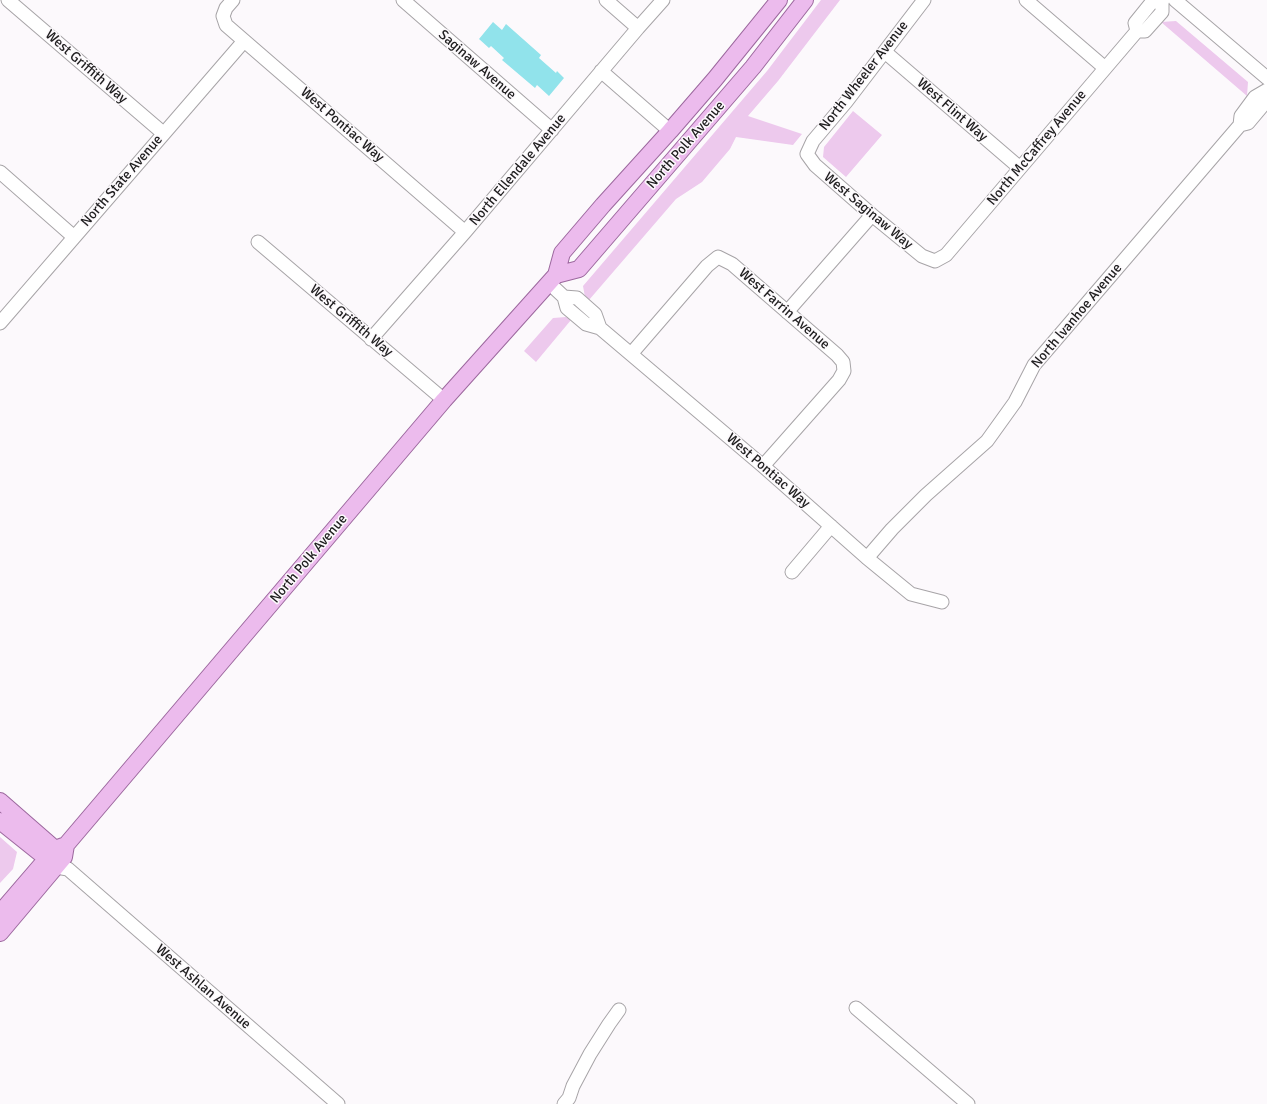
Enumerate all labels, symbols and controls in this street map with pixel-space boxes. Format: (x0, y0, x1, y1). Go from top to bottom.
street label: North Wheeler Avenue (816, 18, 912, 134)
street label: West Griffith Way (41, 27, 131, 107)
street label: Saginaw Avenue (435, 27, 519, 103)
street label: West Flint Way (913, 75, 991, 145)
street label: West Pontiac Way (297, 84, 387, 166)
street label: North McCaffrey Avenue (984, 87, 1090, 209)
street label: North Polk Avenue (643, 98, 729, 192)
street label: North Ellendale Avenue (466, 111, 570, 229)
street label: North State Avenue (78, 132, 166, 230)
street label: West Saginaw Way (820, 169, 916, 253)
street label: North lvanhoe Avenue (1028, 260, 1126, 372)
street label: West Farrin Avenue (735, 265, 833, 353)
street label: West Griffith Way (306, 281, 396, 361)
street label: West Pontiac Way (723, 430, 813, 512)
street label: North Polk Avenue (267, 511, 351, 607)
street label: West Ashlan Avenue (152, 941, 254, 1033)

